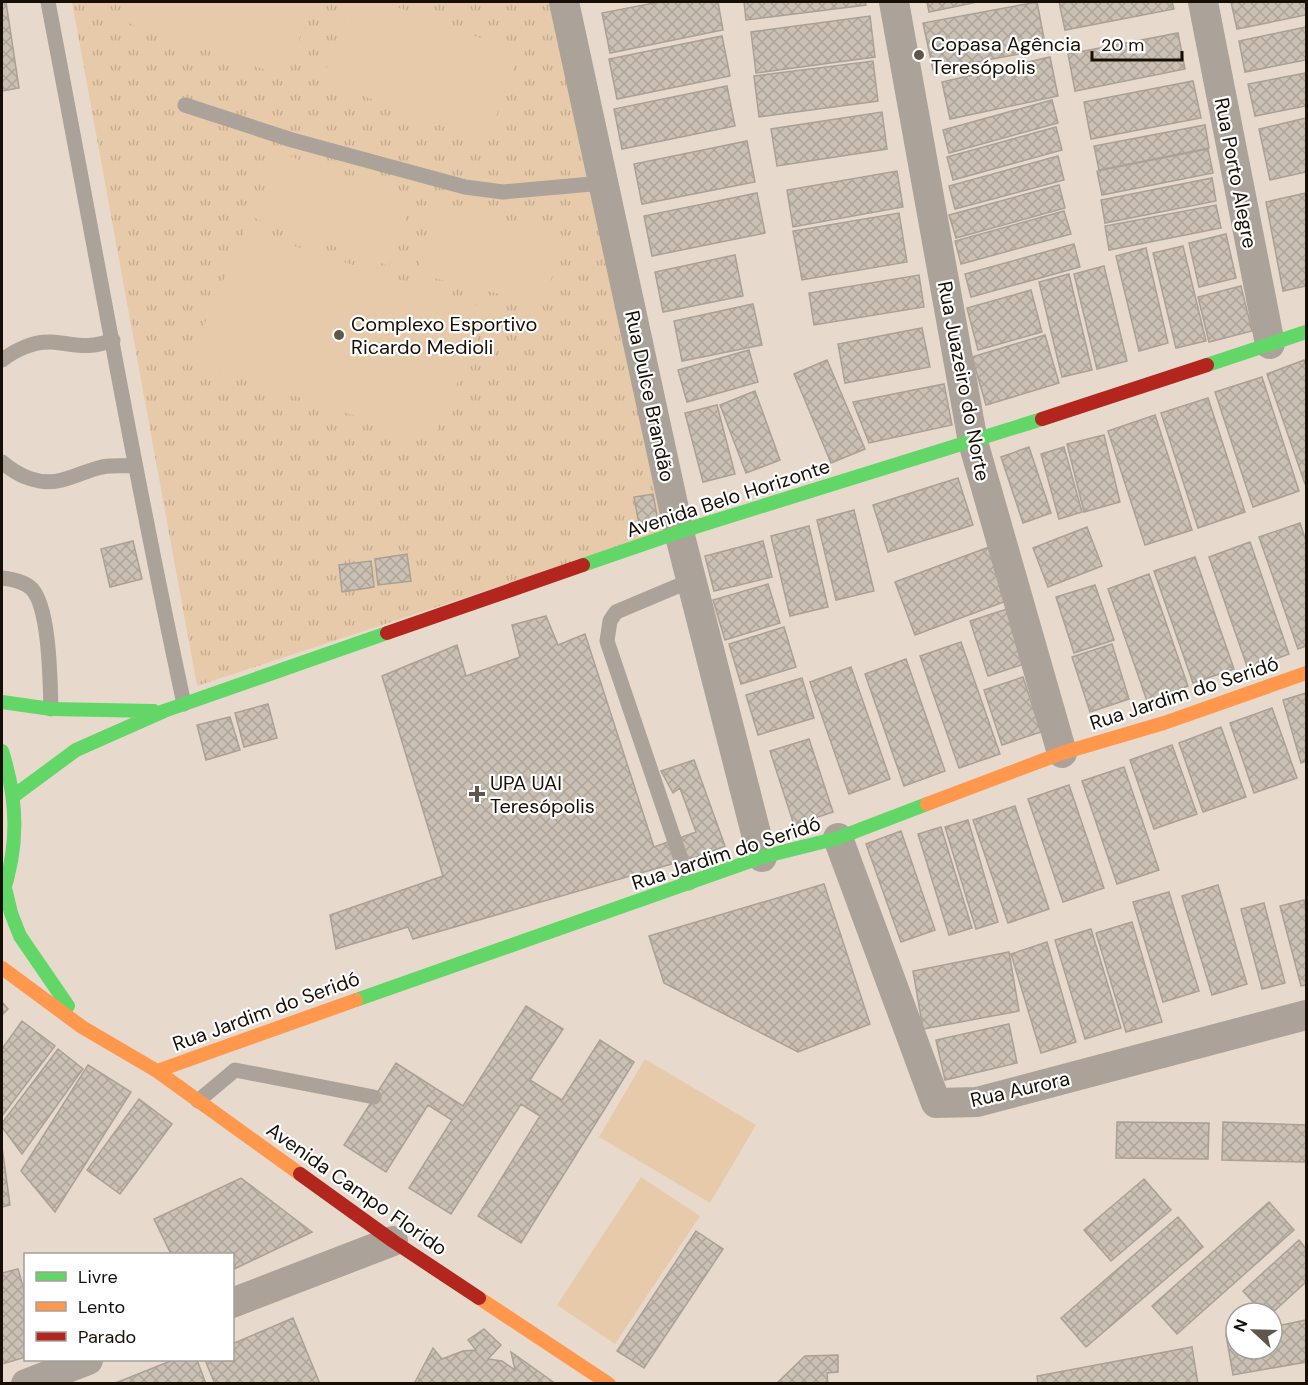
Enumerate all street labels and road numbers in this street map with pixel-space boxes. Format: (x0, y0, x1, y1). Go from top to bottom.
street label: Rua Porto Alegre (1209, 95, 1263, 251)
street label: Rua Juazeiro do Norte (932, 279, 996, 483)
street label: Rua Dulce Brandão (619, 308, 681, 484)
street label: Avenida Belo Horizonte (623, 453, 833, 543)
street label: Rua Jardim do Seridó (1086, 650, 1282, 736)
street label: Rua Jardim do Seridó (628, 810, 824, 896)
street label: Rua Jardim do Seridó (169, 965, 363, 1057)
street label: Rua Aurora (968, 1065, 1072, 1113)
street label: Avenida Campo Florido (261, 1117, 453, 1261)

